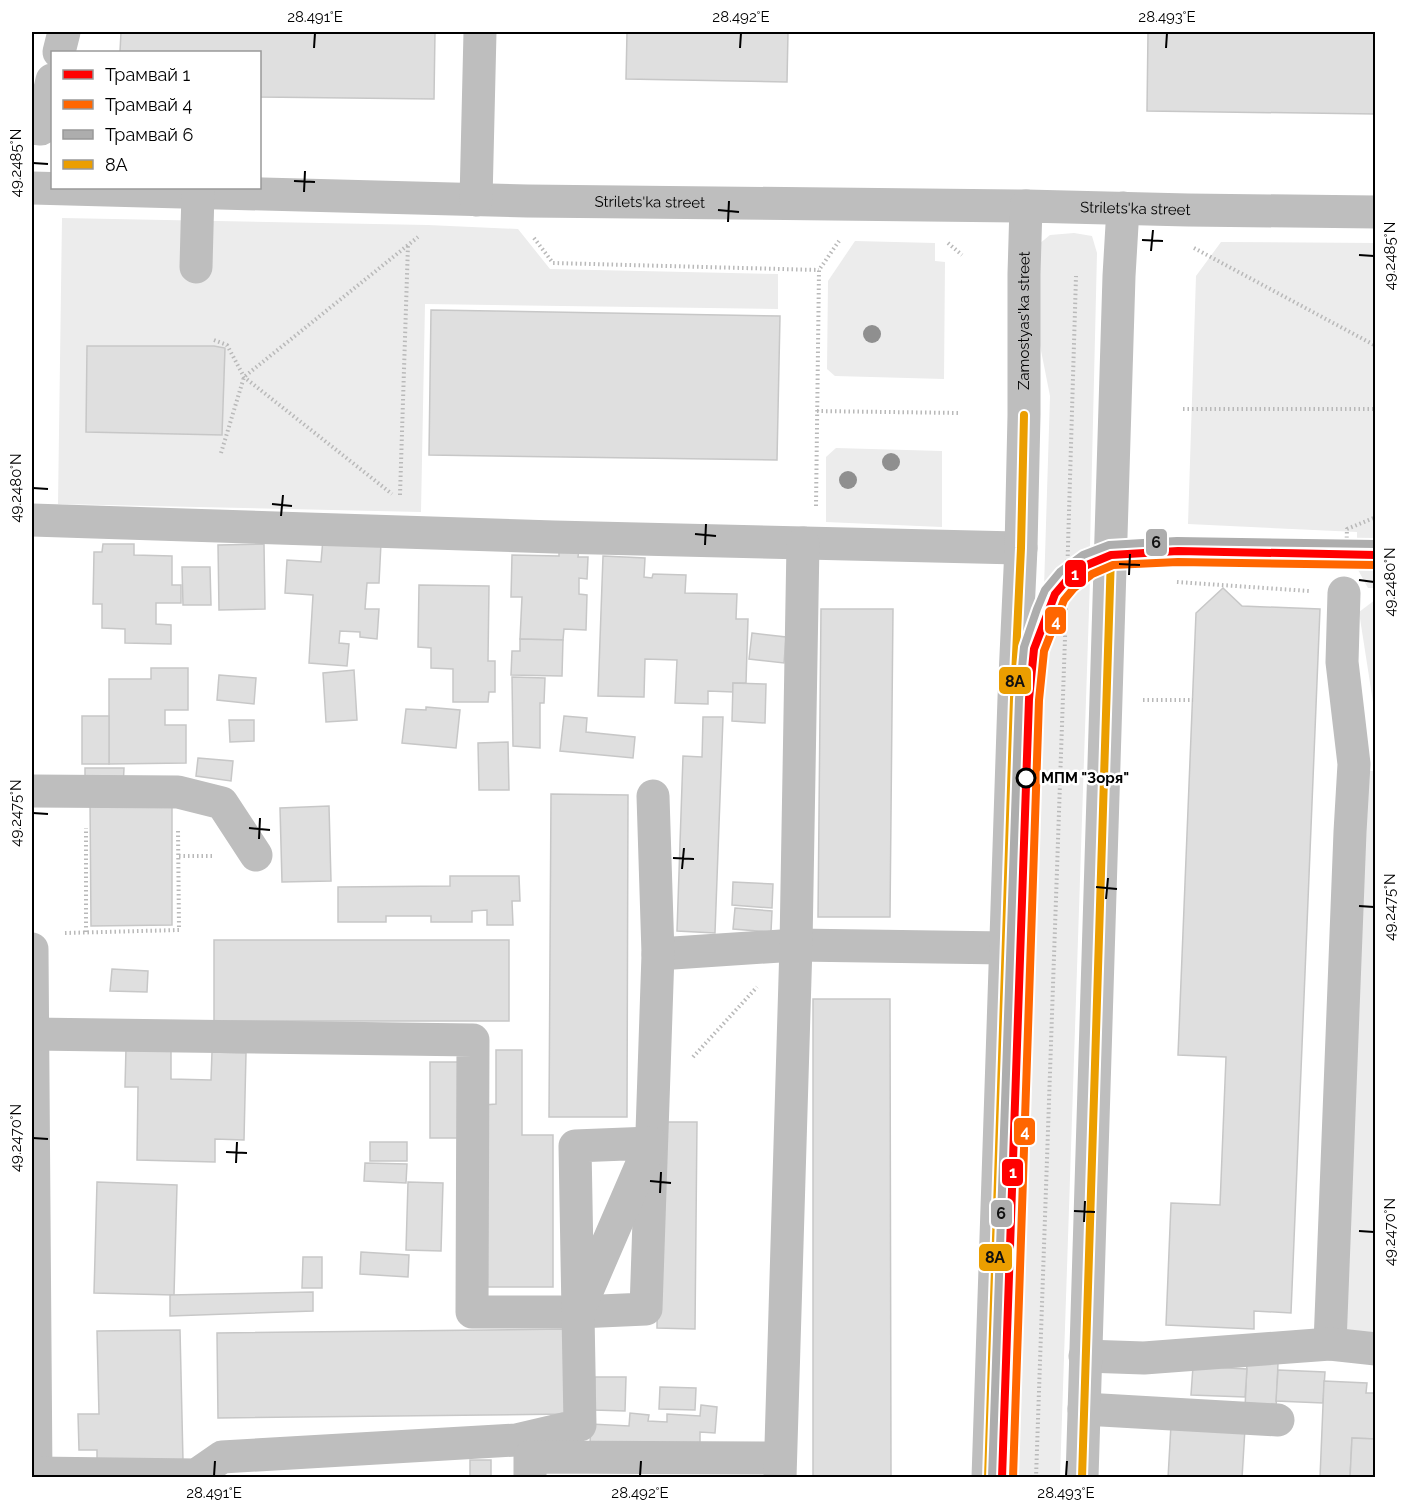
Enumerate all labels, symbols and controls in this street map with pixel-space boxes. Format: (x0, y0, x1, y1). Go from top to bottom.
text: 28.491°E (287, 8, 343, 26)
text: 28.492°E (712, 8, 770, 26)
text: 28.493°E (1138, 8, 1196, 26)
legend (51, 51, 261, 189)
text: Трамвай 1 (105, 64, 191, 85)
text: Трамвай 4 (105, 94, 193, 115)
text: Трамвай 6 (105, 124, 194, 145)
text: 49.2485°N (7, 129, 25, 197)
text: 8А (105, 154, 128, 175)
street label: Strilets'ka street (595, 193, 705, 212)
street label: Strilets'ka street (1080, 198, 1191, 219)
text: 49.2485°N (1381, 222, 1399, 290)
street label: Zamostyas'ka street (1015, 251, 1034, 390)
text: 49.2480°N (7, 453, 25, 523)
line badge: 6 (1145, 528, 1168, 557)
text: 6 (1151, 533, 1161, 552)
text: 49.2480°N (1381, 547, 1399, 617)
line badge: 1 (1064, 559, 1087, 588)
text: 1 (1071, 565, 1079, 584)
line badge: 4 (1044, 606, 1067, 635)
text: 4 (1051, 612, 1061, 631)
line badge: 8А (998, 666, 1032, 695)
text: 8А (1005, 672, 1025, 691)
marker: МПМ "Зоря" (1016, 768, 1036, 788)
place label: МПМ "Зоря" (1041, 769, 1129, 787)
text: 49.2475°N (7, 779, 25, 847)
text: 49.2475°N (1381, 873, 1399, 941)
text: 49.2470°N (7, 1104, 25, 1172)
line badge: 4 (1013, 1117, 1036, 1146)
text: 4 (1020, 1122, 1030, 1141)
line badge: 1 (1001, 1158, 1024, 1187)
text: 1 (1009, 1163, 1017, 1182)
text: 49.2470°N (1381, 1198, 1399, 1266)
line badge: 6 (990, 1199, 1013, 1228)
text: 6 (996, 1204, 1006, 1223)
line badge: 8А (978, 1243, 1013, 1272)
text: 8А (985, 1248, 1005, 1267)
text: 28.491°E (186, 1484, 242, 1502)
text: 28.492°E (611, 1484, 669, 1502)
text: 28.493°E (1037, 1484, 1095, 1502)

